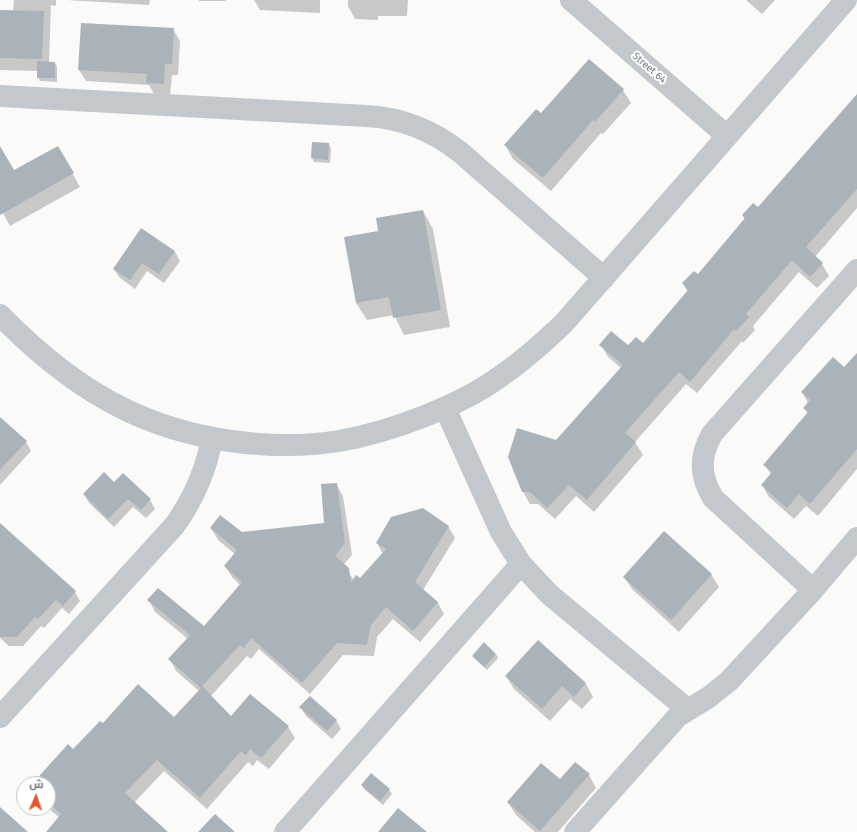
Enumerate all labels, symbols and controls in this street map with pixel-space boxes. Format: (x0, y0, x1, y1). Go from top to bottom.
street label: Street 64 (630, 50, 668, 86)
north arrow (16, 776, 56, 816)
text: ش (29, 778, 44, 791)

